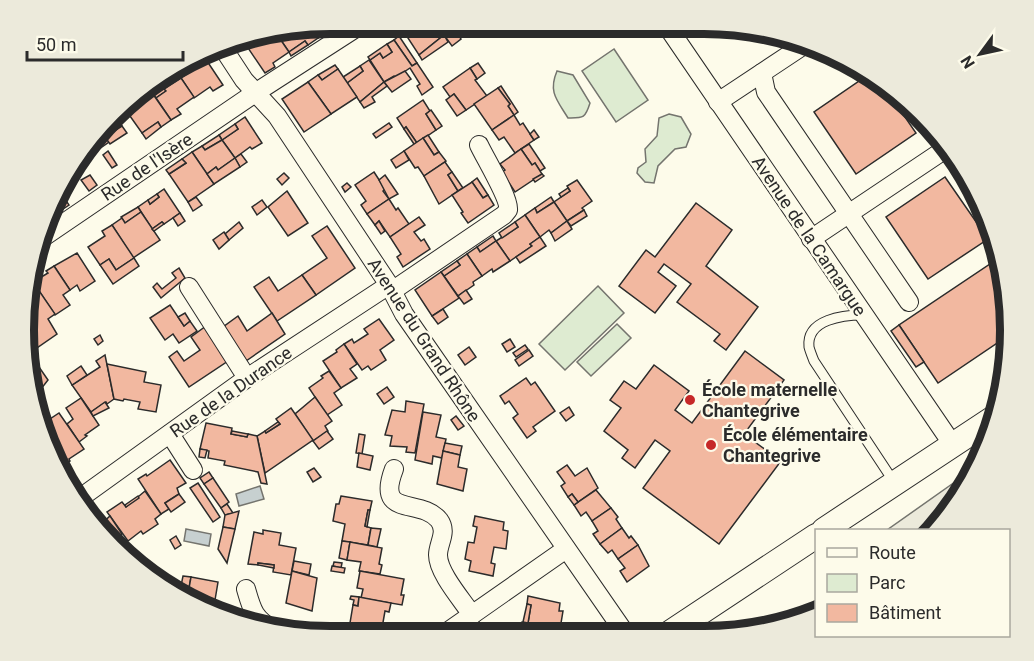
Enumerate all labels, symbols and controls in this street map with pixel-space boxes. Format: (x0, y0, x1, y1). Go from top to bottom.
scale bar (27, 24, 183, 62)
north arrow (950, 24, 1010, 84)
text: 50 m (36, 34, 76, 55)
text: N (957, 52, 979, 72)
street label: Rue de l'Isère (97, 128, 196, 205)
street label: Avenue de la Camargue (748, 152, 871, 320)
street label: Avenue du Grand Rhône (364, 254, 485, 426)
street label: Rue de la Durance (166, 342, 296, 441)
place label: École maternelle Chantegrive (702, 379, 837, 421)
marker: École maternelle Chantegrive (683, 393, 697, 407)
place label: École élémentaire Chantegrive (723, 424, 868, 466)
marker: École élémentaire Chantegrive (704, 438, 718, 452)
legend (815, 529, 1010, 637)
text: Route (869, 542, 916, 563)
text: Parc (869, 572, 905, 593)
text: Bâtiment (869, 602, 942, 623)

